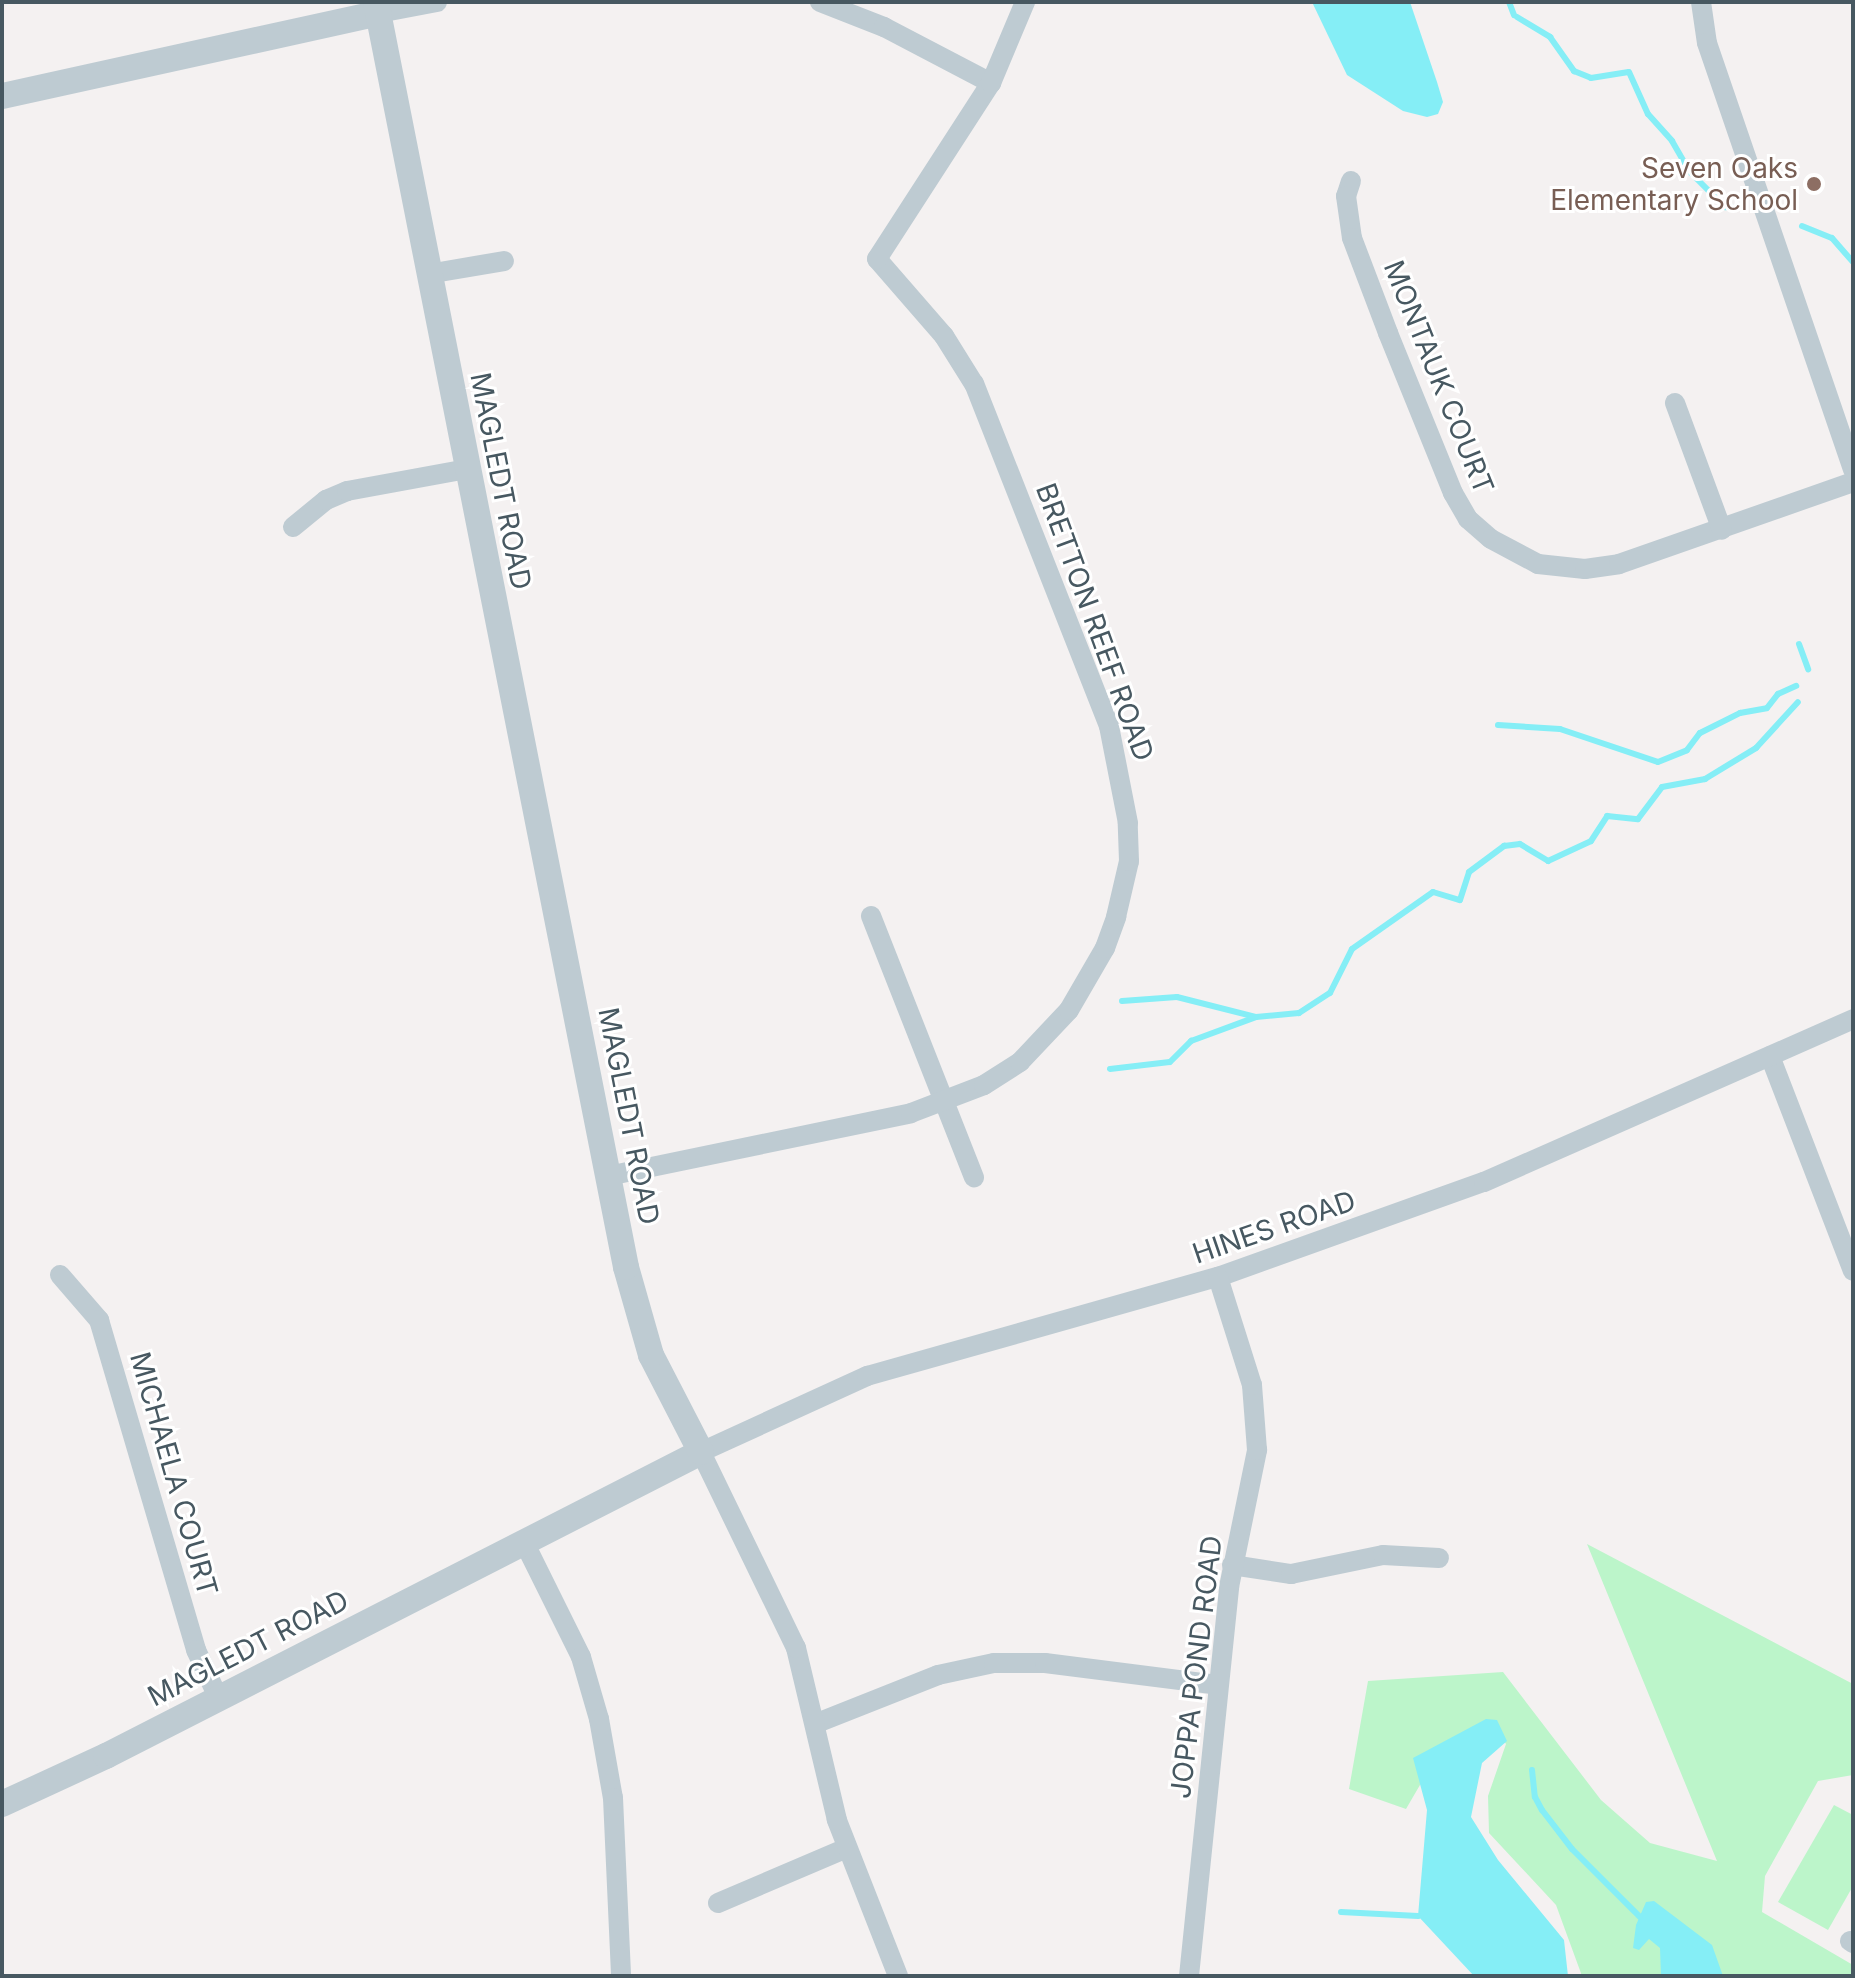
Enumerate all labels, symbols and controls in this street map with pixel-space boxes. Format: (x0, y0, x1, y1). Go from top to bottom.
place label: Seven Oaks Elementary School (1550, 151, 1798, 217)
marker: Seven Oaks Elementary School (1805, 175, 1823, 193)
street label: MONTAUK COURT (1377, 255, 1501, 499)
street label: MAGLEDT ROAD (463, 370, 539, 592)
street label: BRETTON REEF ROAD (1029, 479, 1161, 765)
street label: MAGLEDT ROAD (591, 1005, 667, 1227)
street label: HINES ROAD (1188, 1183, 1360, 1271)
street label: MICHAELA COURT (123, 1348, 225, 1600)
street label: JOPPA POND ROAD (1163, 1534, 1229, 1800)
street label: MAGLEDT ROAD (142, 1583, 354, 1713)

